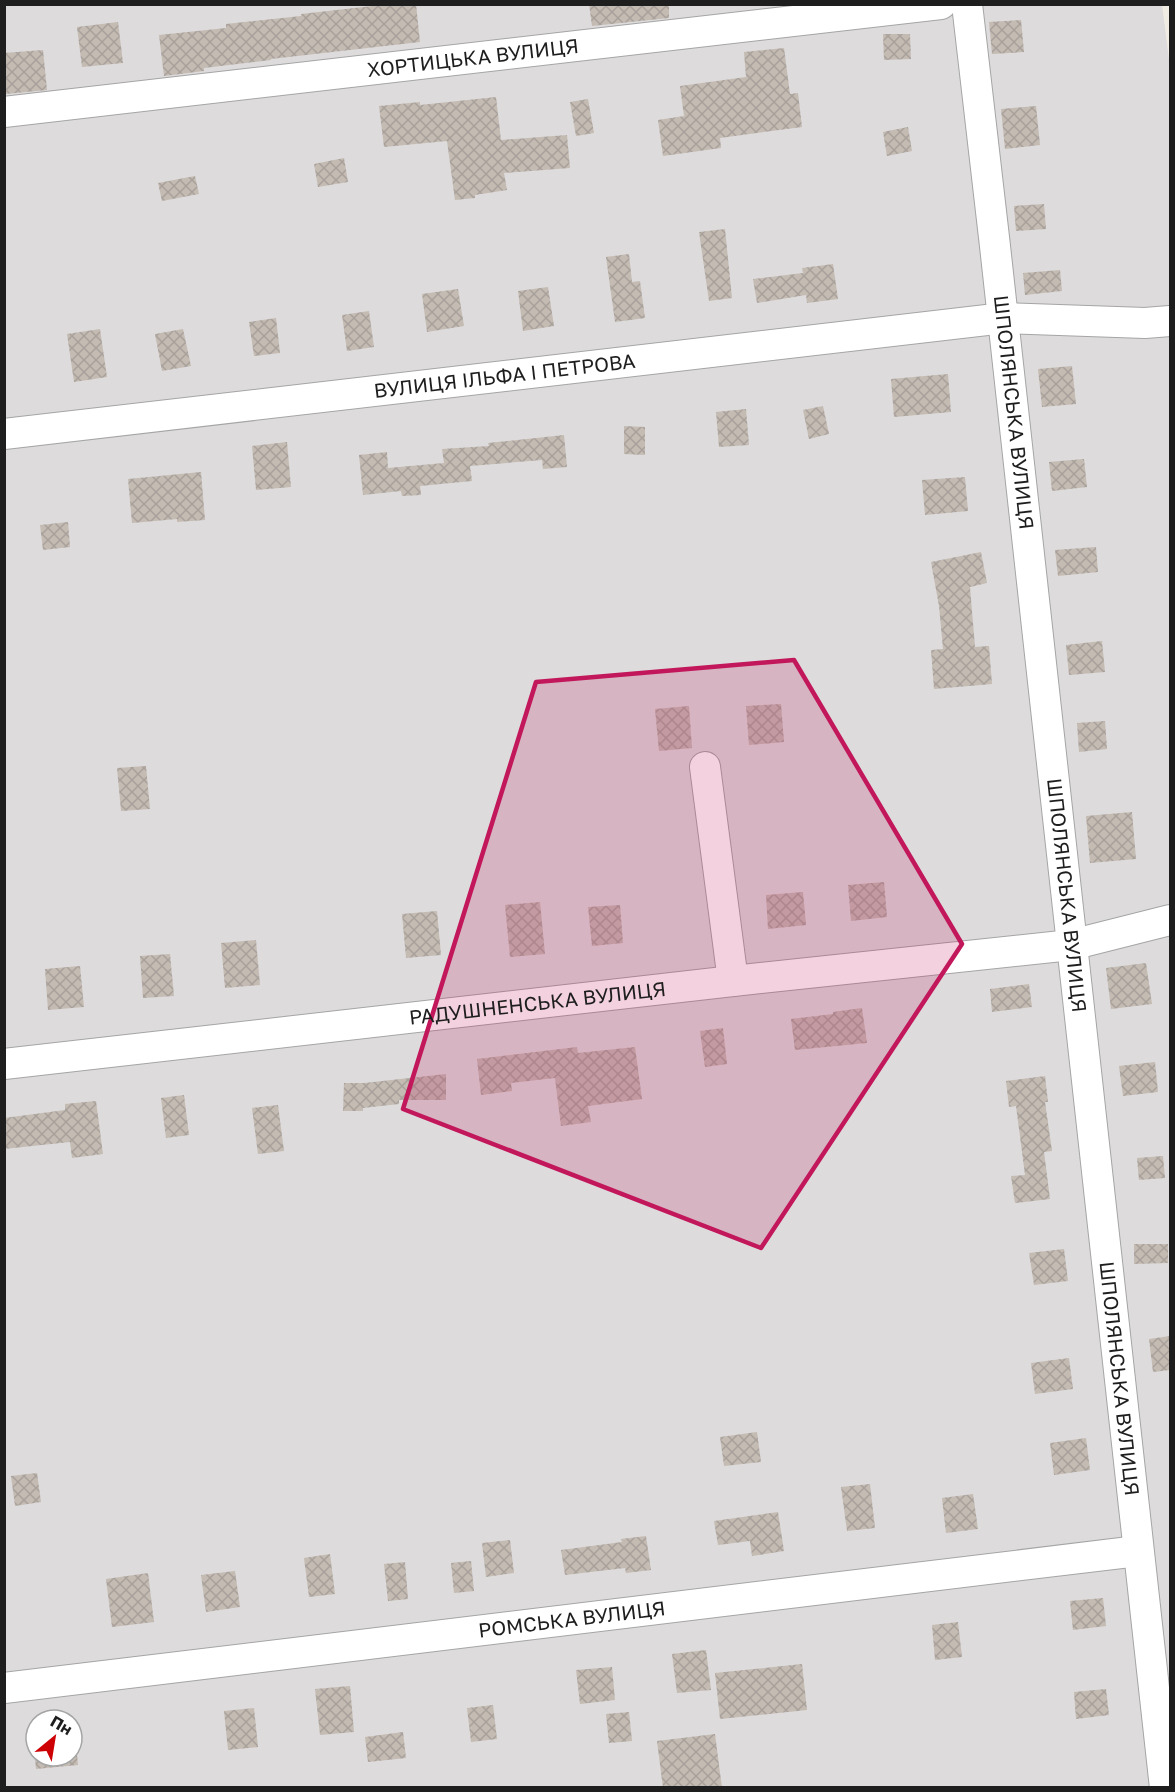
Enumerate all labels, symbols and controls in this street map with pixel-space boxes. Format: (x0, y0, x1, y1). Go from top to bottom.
street label: ХОРТИЦЬКА ВУЛИЦЯ (366, 33, 580, 81)
street label: ШПОЛЯНСЬКА ВУЛИЦЯ (990, 294, 1040, 531)
street label: ВУЛИЦЯ ІЛЬФА І ПЕТРОВА (373, 348, 636, 402)
street label: ШПОЛЯНСЬКА ВУЛИЦЯ (1043, 777, 1092, 1014)
street label: РАДУШНЕНСЬКА ВУЛИЦЯ (408, 976, 667, 1029)
street label: ШПОЛЯНСЬКА ВУЛИЦЯ (1096, 1260, 1145, 1497)
street label: РОМСЬКА ВУЛИЦЯ (477, 1595, 667, 1642)
north arrow (24, 1708, 84, 1768)
text: Пн (47, 1711, 76, 1739)

